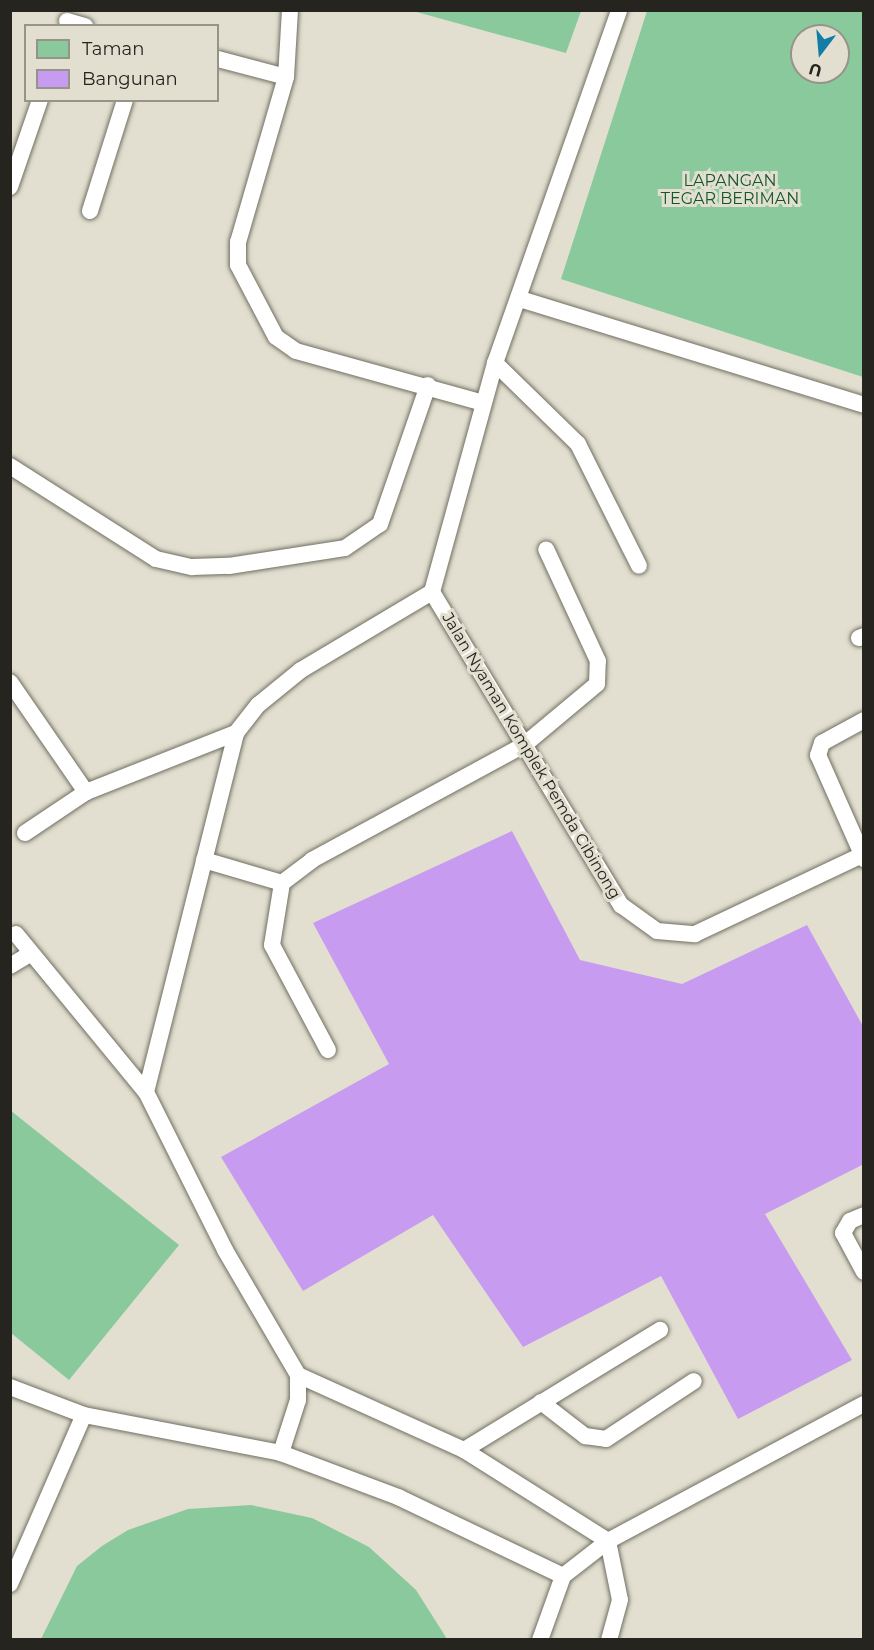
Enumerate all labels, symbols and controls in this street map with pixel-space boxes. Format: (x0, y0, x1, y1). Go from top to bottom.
legend (24, 24, 219, 102)
north arrow (790, 24, 850, 84)
text: Taman (82, 38, 144, 60)
text: U (807, 59, 824, 81)
text: Bangunan (82, 68, 178, 90)
park label: LAPANGAN TEGAR BERIMAN (661, 171, 799, 209)
street label: Jalan Nyaman Komplek Pemda Cibinong (438, 609, 624, 903)

